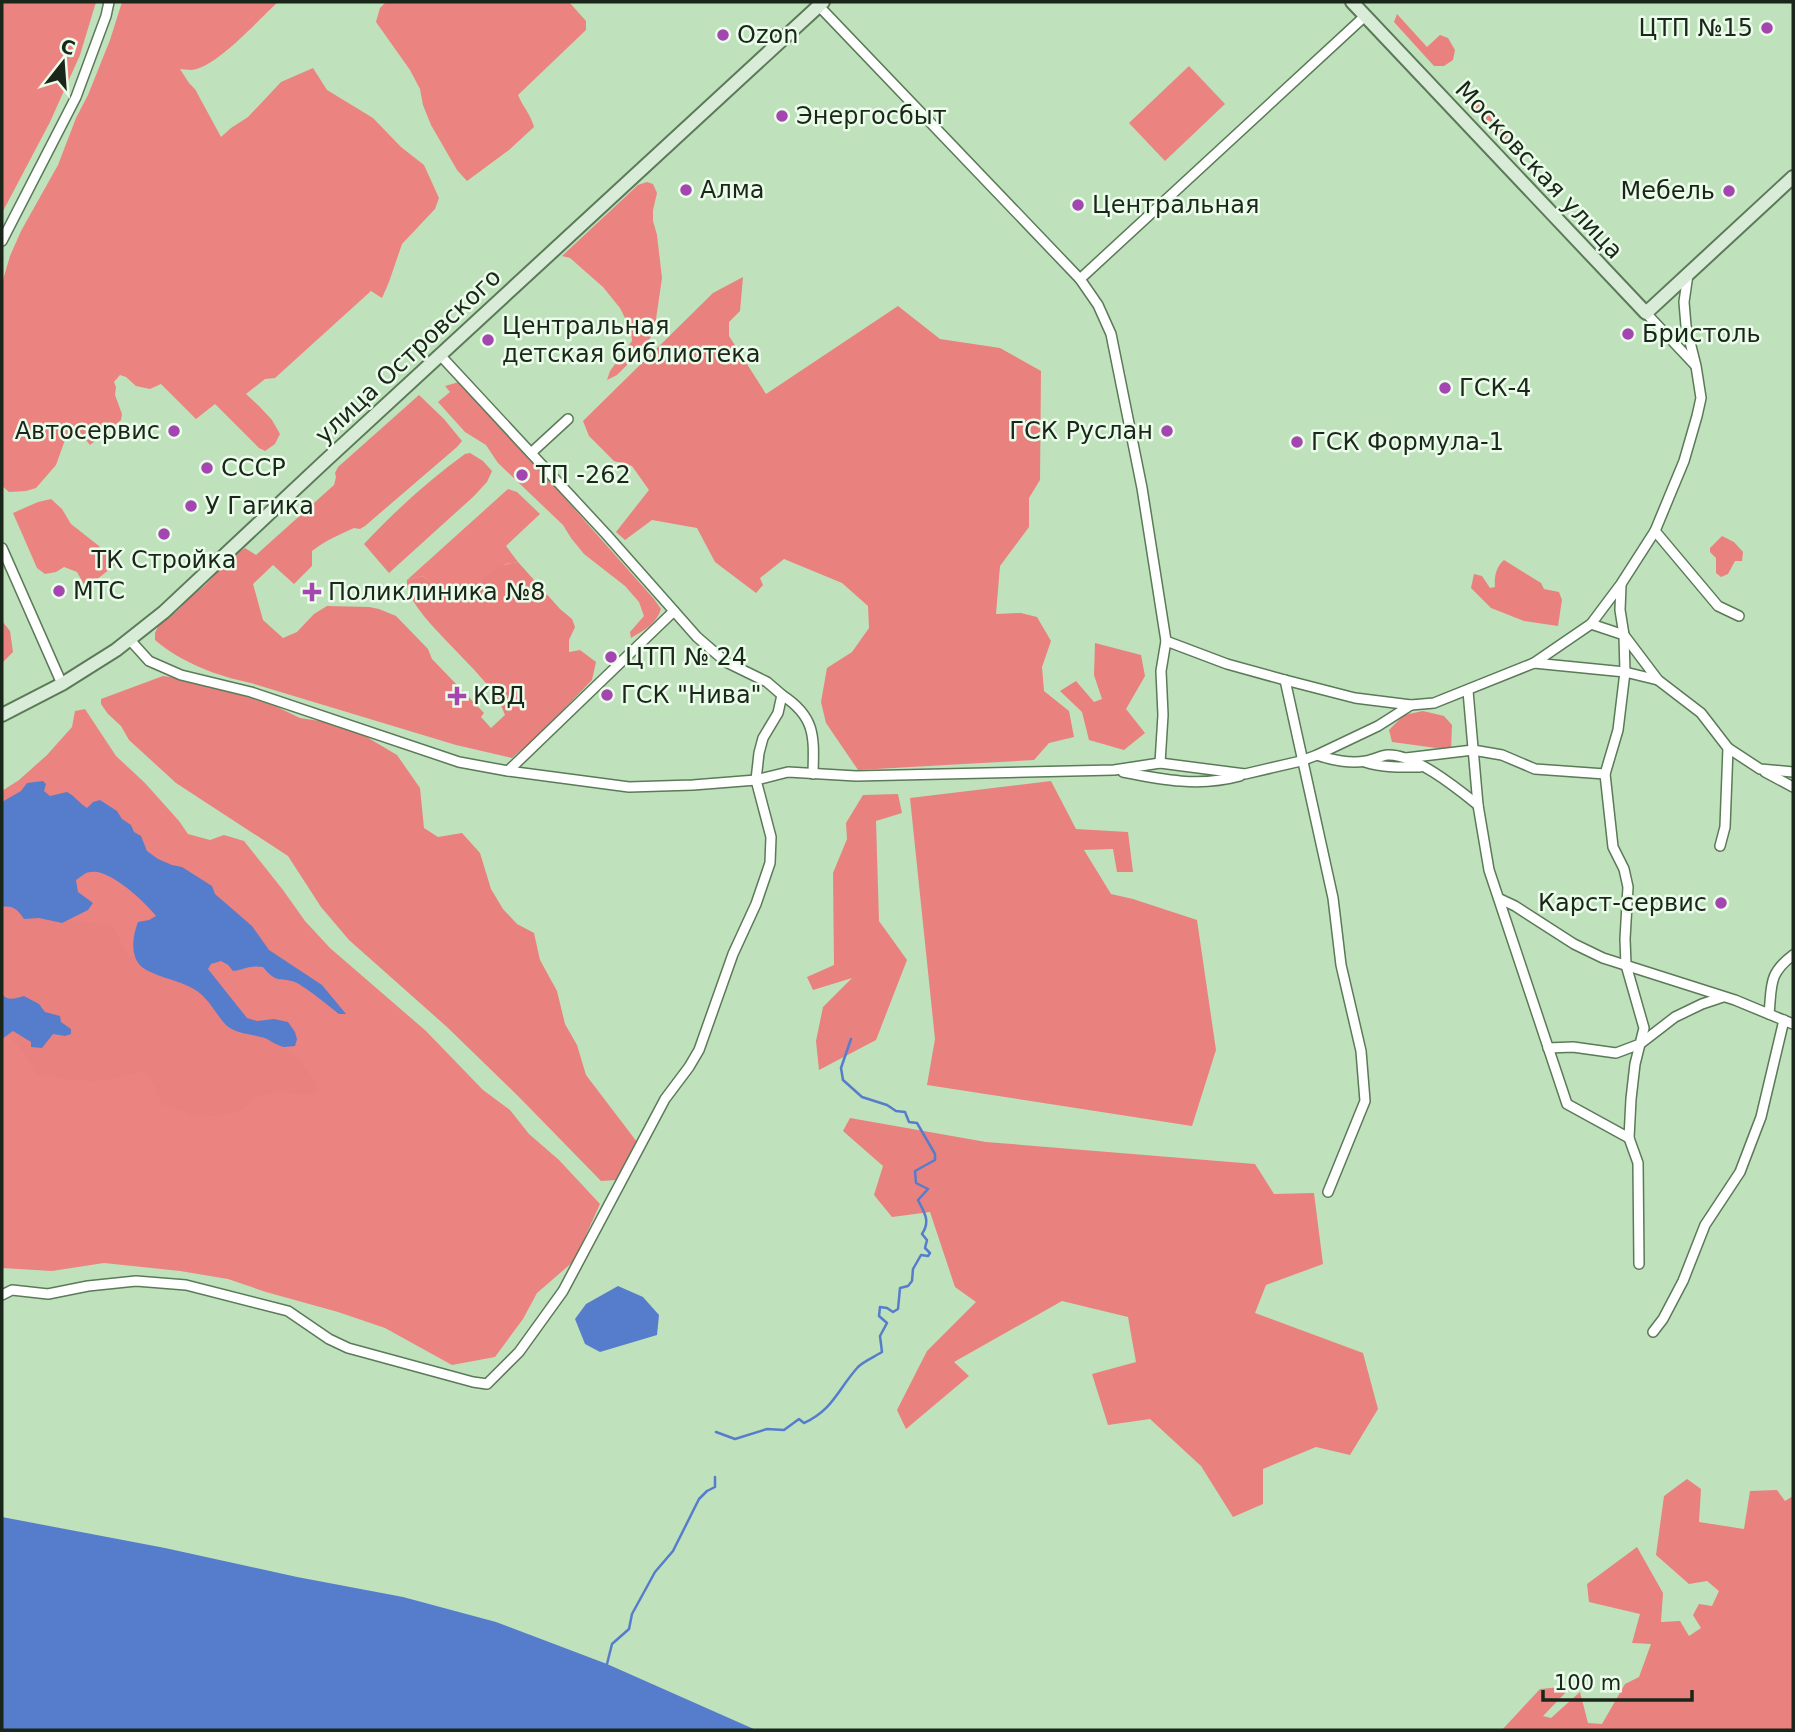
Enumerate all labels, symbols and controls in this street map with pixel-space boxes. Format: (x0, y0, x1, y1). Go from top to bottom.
place label: ЦТП №15 (1639, 14, 1753, 42)
marker: ЦТП №15 (1759, 20, 1775, 36)
place label: Ozon (737, 21, 798, 49)
marker: Ozon (715, 27, 731, 43)
north arrow (28, 28, 98, 98)
text: С (58, 34, 78, 59)
street label: Московская улица (1449, 75, 1629, 265)
place label: Энергосбыт (796, 102, 947, 130)
marker: Энергосбыт (774, 108, 790, 124)
place label: Алма (700, 176, 765, 204)
place label: Мебель (1620, 177, 1715, 205)
marker: Алма (678, 182, 694, 198)
marker: Мебель (1721, 183, 1737, 199)
place label: Центральная (1092, 191, 1259, 219)
marker: Центральная (1070, 197, 1086, 213)
street label: улица Островского (309, 263, 507, 449)
place label: Центральная детская библиотека (502, 312, 761, 368)
place label: Бристоль (1642, 320, 1761, 348)
marker: Бристоль (1620, 326, 1636, 342)
marker: Центральная детская библиотека (480, 332, 496, 348)
place label: ГСК-4 (1459, 374, 1531, 402)
marker: ГСК-4 (1437, 380, 1453, 396)
place label: Автосервис (15, 417, 160, 445)
place label: ГСК Руслан (1009, 417, 1153, 445)
marker: Автосервис (166, 423, 182, 439)
marker: ГСК Руслан (1159, 423, 1175, 439)
place label: ГСК Формула-1 (1311, 428, 1504, 456)
marker: ГСК Формула-1 (1289, 434, 1305, 450)
place label: СССР (221, 454, 286, 482)
marker: СССР (199, 460, 215, 476)
place label: ТП -262 (535, 461, 631, 489)
marker: ТП -262 (514, 467, 530, 483)
place label: У Гагика (205, 492, 314, 520)
marker: У Гагика (183, 498, 199, 514)
marker: ТК Стройка (156, 526, 172, 542)
place label: ТК Стройка (91, 546, 236, 574)
place label: МТС (73, 577, 125, 605)
place label: Поликлиника №8 (328, 578, 545, 606)
marker: Поликлиника №8 (302, 582, 322, 602)
marker: МТС (51, 583, 67, 599)
place label: ЦТП № 24 (625, 643, 747, 671)
marker: ЦТП № 24 (603, 649, 619, 665)
place label: ГСК "Нива" (621, 681, 762, 709)
place label: КВД (473, 682, 525, 710)
marker: КВД (447, 686, 467, 706)
marker: ГСК "Нива" (599, 687, 615, 703)
place label: Карст-сервис (1538, 889, 1707, 917)
marker: Карст-сервис (1713, 895, 1729, 911)
scale bar (1543, 1658, 1692, 1702)
text: 100 m (1554, 1671, 1621, 1695)

